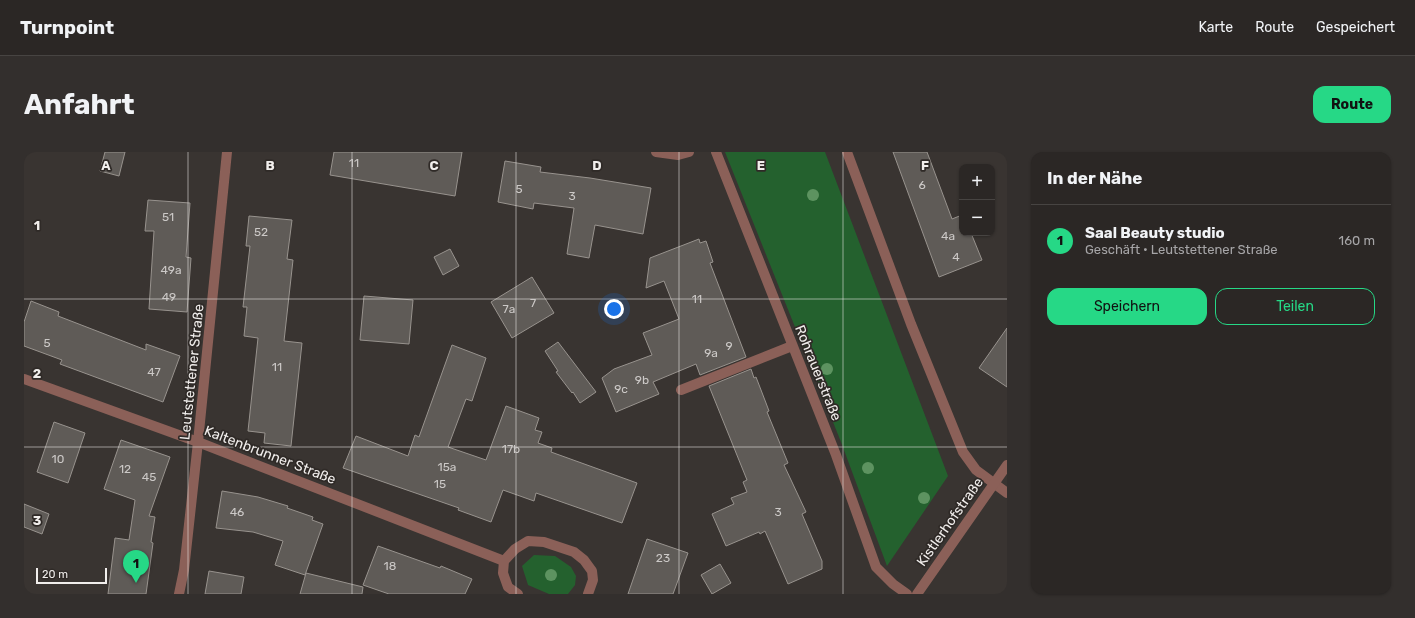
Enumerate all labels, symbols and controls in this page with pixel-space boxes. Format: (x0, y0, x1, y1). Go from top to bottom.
text: Turnpoint (20, 16, 114, 39)
text: Karte (1198, 19, 1233, 36)
text: Route (1255, 19, 1294, 36)
text: Gespeichert (1316, 19, 1395, 36)
button: Route (1313, 86, 1391, 123)
text: Anfahrt (24, 88, 135, 121)
house number: 11 (349, 156, 359, 170)
text: A (101, 158, 111, 173)
text: B (265, 158, 275, 173)
text: C (429, 158, 439, 173)
text: D (592, 158, 602, 173)
text: E (757, 158, 765, 173)
text: F (921, 158, 929, 173)
map controls (959, 164, 995, 236)
button: + (959, 164, 995, 200)
text: In der Nähe (1047, 168, 1142, 188)
house number: 6 (918, 178, 926, 192)
house number: 5 (515, 182, 523, 196)
house number: 3 (568, 189, 576, 203)
button: − (959, 200, 995, 236)
house number: 51 (162, 210, 174, 224)
text: 1 (34, 218, 40, 233)
text: Saal Beauty studio (1085, 224, 1225, 242)
house number: 52 (254, 225, 268, 239)
house number: 4a (941, 229, 955, 243)
text: 1 (1057, 233, 1063, 248)
text: 160 m (1339, 233, 1375, 248)
text: Geschäft · Leutstettener Straße (1085, 242, 1278, 257)
house number: 4 (952, 250, 960, 264)
house number: 49a (160, 263, 182, 277)
button: Speichern (1047, 288, 1207, 325)
button: Teilen (1215, 288, 1375, 325)
house number: 49 (162, 290, 176, 304)
house number: 11 (692, 292, 702, 306)
house number: 7 (530, 296, 536, 310)
your location (604, 299, 624, 319)
house number: 7a (503, 302, 515, 316)
street label: Leutstettener Straße (176, 303, 208, 441)
street label: Rohrauerstraße (791, 323, 845, 424)
house number: 5 (43, 336, 51, 350)
house number: 9 (725, 339, 733, 353)
house number: 9a (704, 346, 718, 360)
house number: 11 (272, 360, 282, 374)
house number: 47 (147, 365, 161, 379)
text: 2 (33, 366, 41, 381)
house number: 9b (635, 373, 649, 387)
house number: 9c (614, 382, 628, 396)
street label: Kaltenbrunner Straße (202, 422, 338, 488)
house number: 17b (502, 442, 520, 456)
house number: 10 (52, 452, 64, 466)
house number: 15a (438, 460, 456, 474)
house number: 12 (119, 462, 131, 476)
house number: 45 (142, 470, 156, 484)
street label: Kistlerhofstraße (913, 474, 987, 570)
house number: 15 (434, 477, 446, 491)
house number: 46 (230, 505, 244, 519)
house number: 3 (774, 505, 782, 519)
text: 3 (33, 513, 42, 528)
pin: 1 (123, 550, 149, 583)
house number: 23 (656, 551, 670, 565)
house number: 18 (384, 559, 396, 573)
scale bar (36, 566, 107, 585)
text: 20 m (42, 568, 68, 581)

